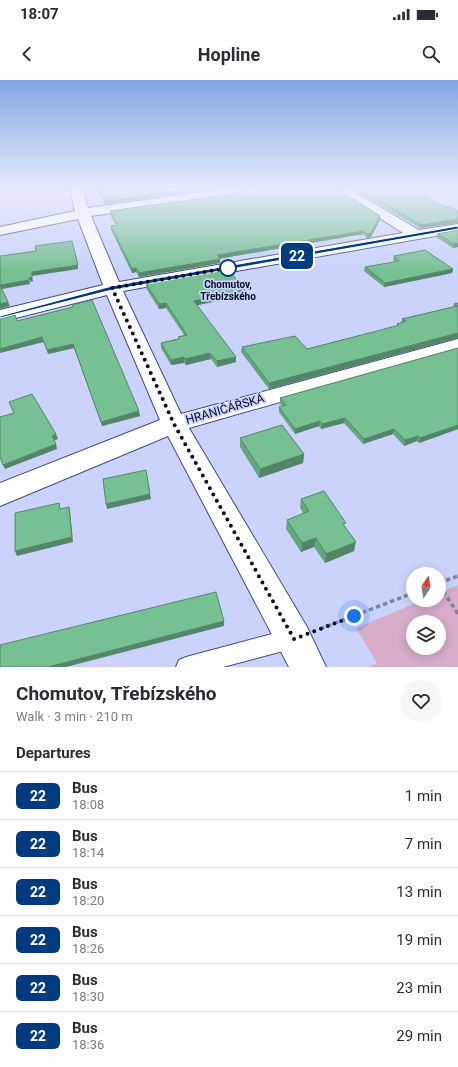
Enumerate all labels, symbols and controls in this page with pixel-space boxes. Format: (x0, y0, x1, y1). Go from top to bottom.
text: 18:07 (20, 5, 59, 23)
icon: back (16, 43, 38, 65)
icon: search (420, 43, 442, 65)
text: Hopline (198, 44, 260, 65)
line badge: 22 (279, 243, 315, 269)
text: 22 (289, 248, 305, 264)
marker: Chomutov, Třebízského (219, 259, 237, 277)
place label: Chomutov, Třebízského (200, 279, 256, 302)
street label: HRANIČÁŘSKÁ (184, 390, 266, 427)
north arrow (406, 567, 446, 607)
map controls (406, 567, 446, 655)
your location (344, 606, 364, 626)
button: layers (406, 615, 446, 655)
button: heart (400, 680, 442, 722)
text: Chomutov, Třebízského (16, 682, 217, 705)
text: Walk · 3 min · 210 m (16, 709, 133, 724)
text: Departures (16, 744, 91, 762)
text: Bus (72, 779, 98, 797)
text: 1 min (405, 787, 442, 805)
text: 22 (30, 788, 46, 804)
text: 18:08 (72, 797, 104, 812)
text: Bus (72, 827, 98, 845)
text: 7 min (405, 835, 442, 853)
text: 22 (30, 836, 46, 852)
text: 18:14 (72, 845, 104, 860)
text: Bus (72, 875, 98, 893)
text: 13 min (396, 883, 442, 901)
text: 22 (30, 884, 46, 900)
text: 18:20 (72, 893, 104, 908)
text: Bus (72, 923, 98, 941)
text: 19 min (396, 931, 442, 949)
text: 22 (30, 932, 46, 948)
text: 18:26 (72, 941, 104, 956)
text: Bus (72, 971, 98, 989)
text: 23 min (396, 979, 442, 997)
text: 22 (30, 980, 46, 996)
text: 18:30 (72, 989, 104, 1004)
text: Bus (72, 1019, 98, 1037)
text: 29 min (396, 1027, 442, 1045)
text: 22 (30, 1028, 46, 1044)
text: 18:36 (72, 1037, 104, 1052)

